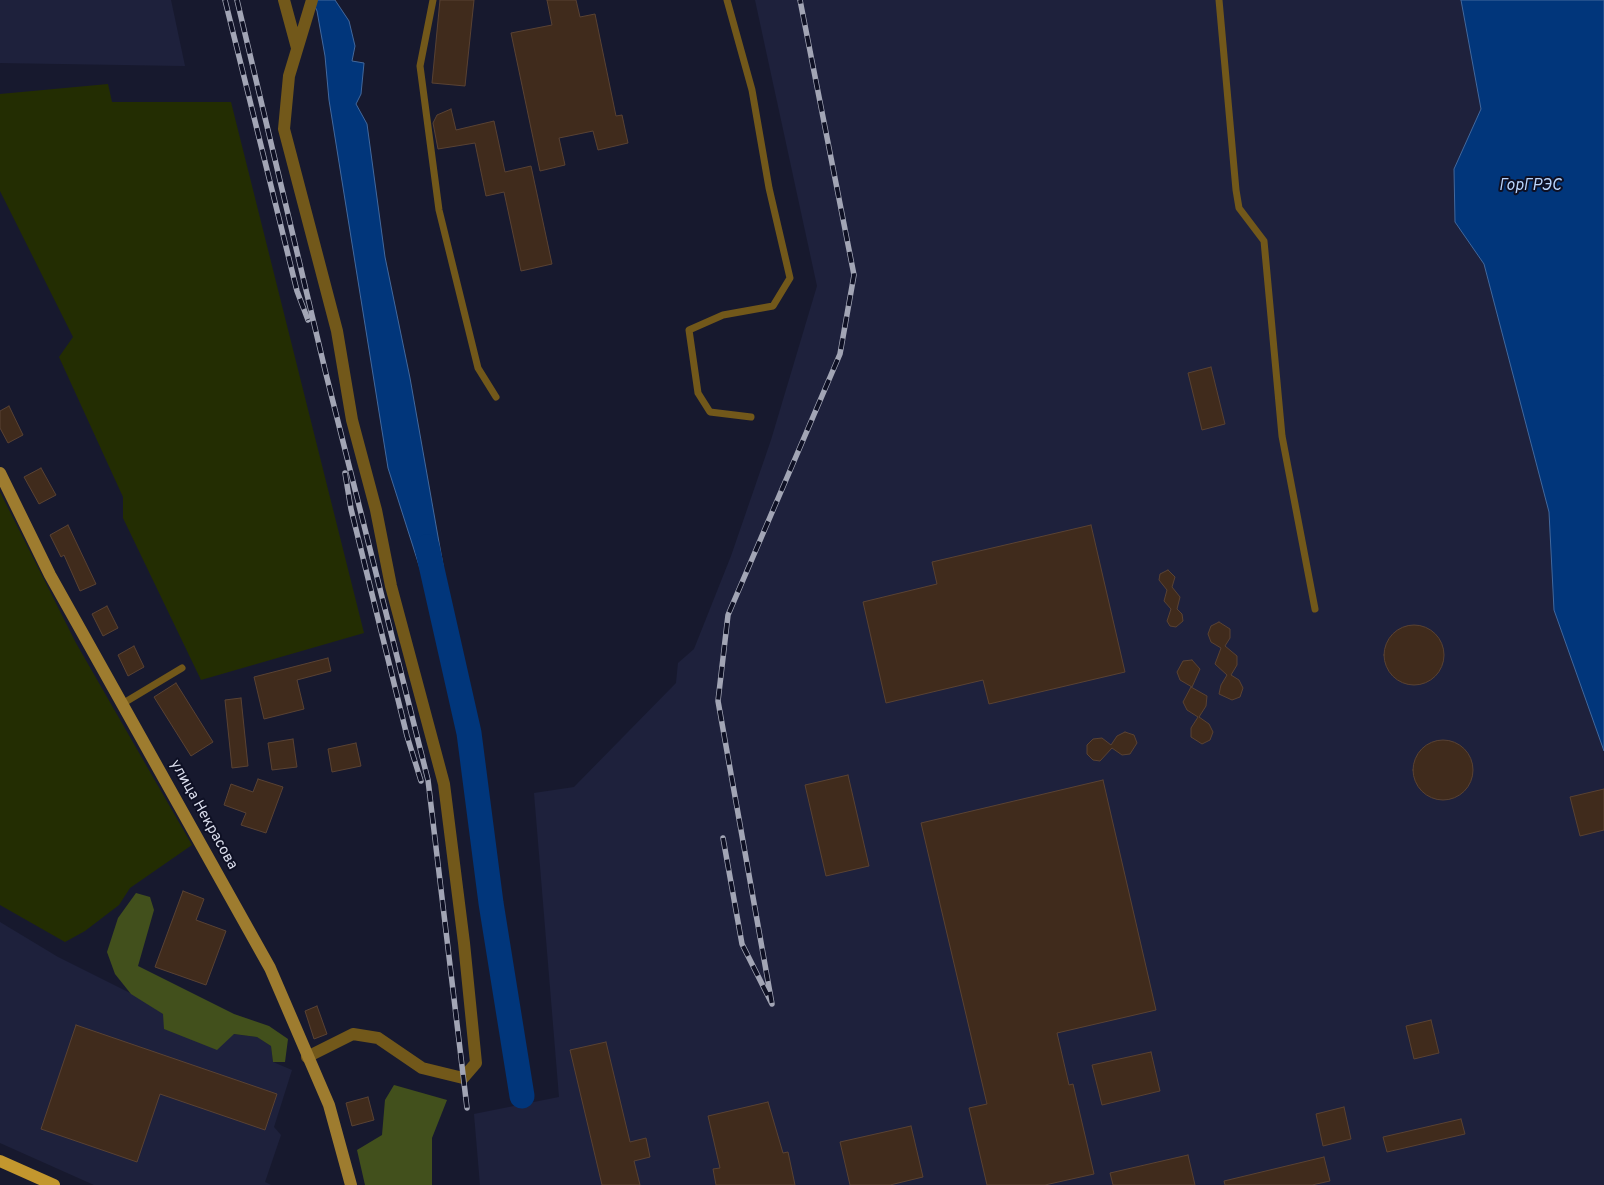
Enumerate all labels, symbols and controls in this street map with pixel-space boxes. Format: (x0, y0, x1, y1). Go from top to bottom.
water label: ГорГРЭС (1499, 177, 1561, 197)
street label: улица Некрасова (165, 757, 241, 873)

